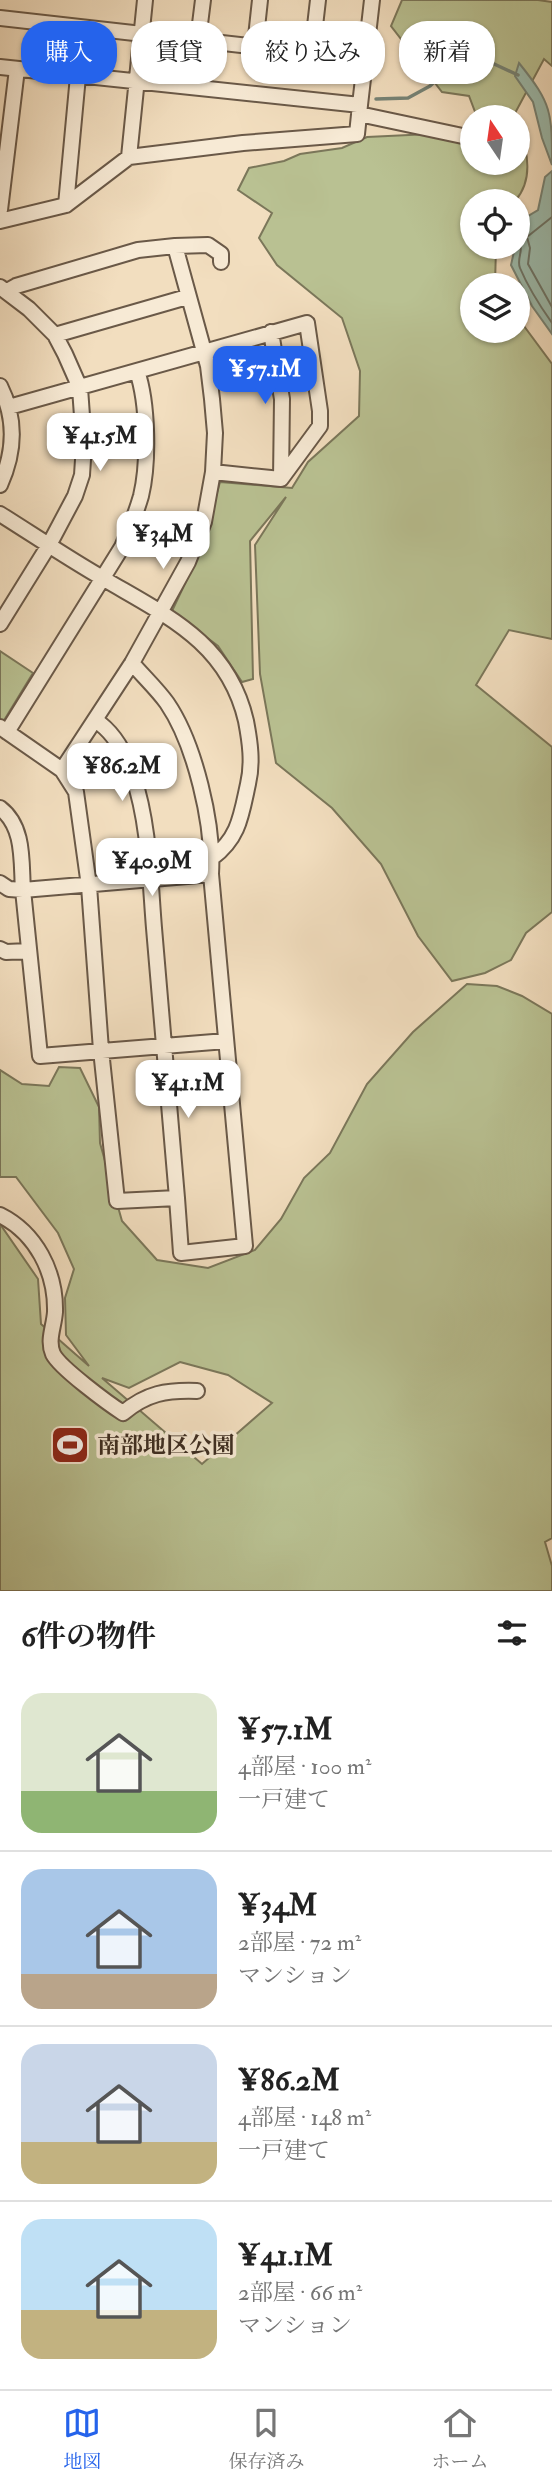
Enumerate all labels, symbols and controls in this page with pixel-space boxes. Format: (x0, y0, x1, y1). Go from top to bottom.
chip: 購入 (21, 21, 117, 84)
chip: 賃貸 (131, 21, 227, 84)
chip: 絞り込み (241, 21, 385, 84)
chip: 新着 (399, 21, 495, 84)
north arrow (460, 105, 530, 175)
map controls (460, 105, 530, 343)
button: locate (460, 189, 530, 259)
button: layers (460, 273, 530, 343)
pin: ¥57.1M (208, 346, 322, 406)
text: ¥57.1M (229, 354, 301, 383)
pin: ¥41.5M (43, 414, 157, 473)
text: ¥41.5M (63, 421, 137, 450)
pin: ¥34M (122, 512, 204, 571)
text: ¥34M (133, 519, 193, 548)
pin: ¥86.2M (65, 744, 179, 803)
text: ¥86.2M (83, 751, 161, 780)
pin: ¥40.9M (95, 838, 209, 898)
text: ¥40.9M (112, 846, 192, 875)
pin: ¥41.1M (131, 1060, 245, 1120)
text: ¥41.1M (152, 1068, 224, 1097)
sports icon: 南部地区公園 (49, 1424, 91, 1466)
place label: 南部地区公園 (97, 1431, 235, 1460)
icon: filters (493, 1614, 531, 1652)
text: 6件の物件 (21, 1618, 156, 1655)
text: ¥57.1M (238, 1711, 332, 1748)
icon: home (77, 1721, 161, 1805)
text: 4部屋 · 100 m² (238, 1752, 371, 1781)
text: 一戸建て (238, 1785, 330, 1814)
text: ¥34M (238, 1887, 317, 1924)
icon: home (77, 1897, 161, 1981)
text: 2部屋 · 72 m² (238, 1928, 361, 1957)
text: マンション (238, 1961, 352, 1990)
text: ¥86.2M (238, 2062, 340, 2099)
icon: home (77, 2072, 161, 2156)
text: 4部屋 · 148 m² (238, 2103, 371, 2132)
text: 一戸建て (238, 2136, 330, 2165)
text: ¥41.1M (238, 2237, 333, 2274)
icon: home (77, 2247, 161, 2331)
text: 2部屋 · 66 m² (238, 2278, 362, 2307)
text: マンション (238, 2311, 352, 2340)
tab: 地図 (63, 2404, 102, 2474)
tab: 保存済み (228, 2404, 305, 2474)
tab: ホーム (431, 2404, 489, 2474)

